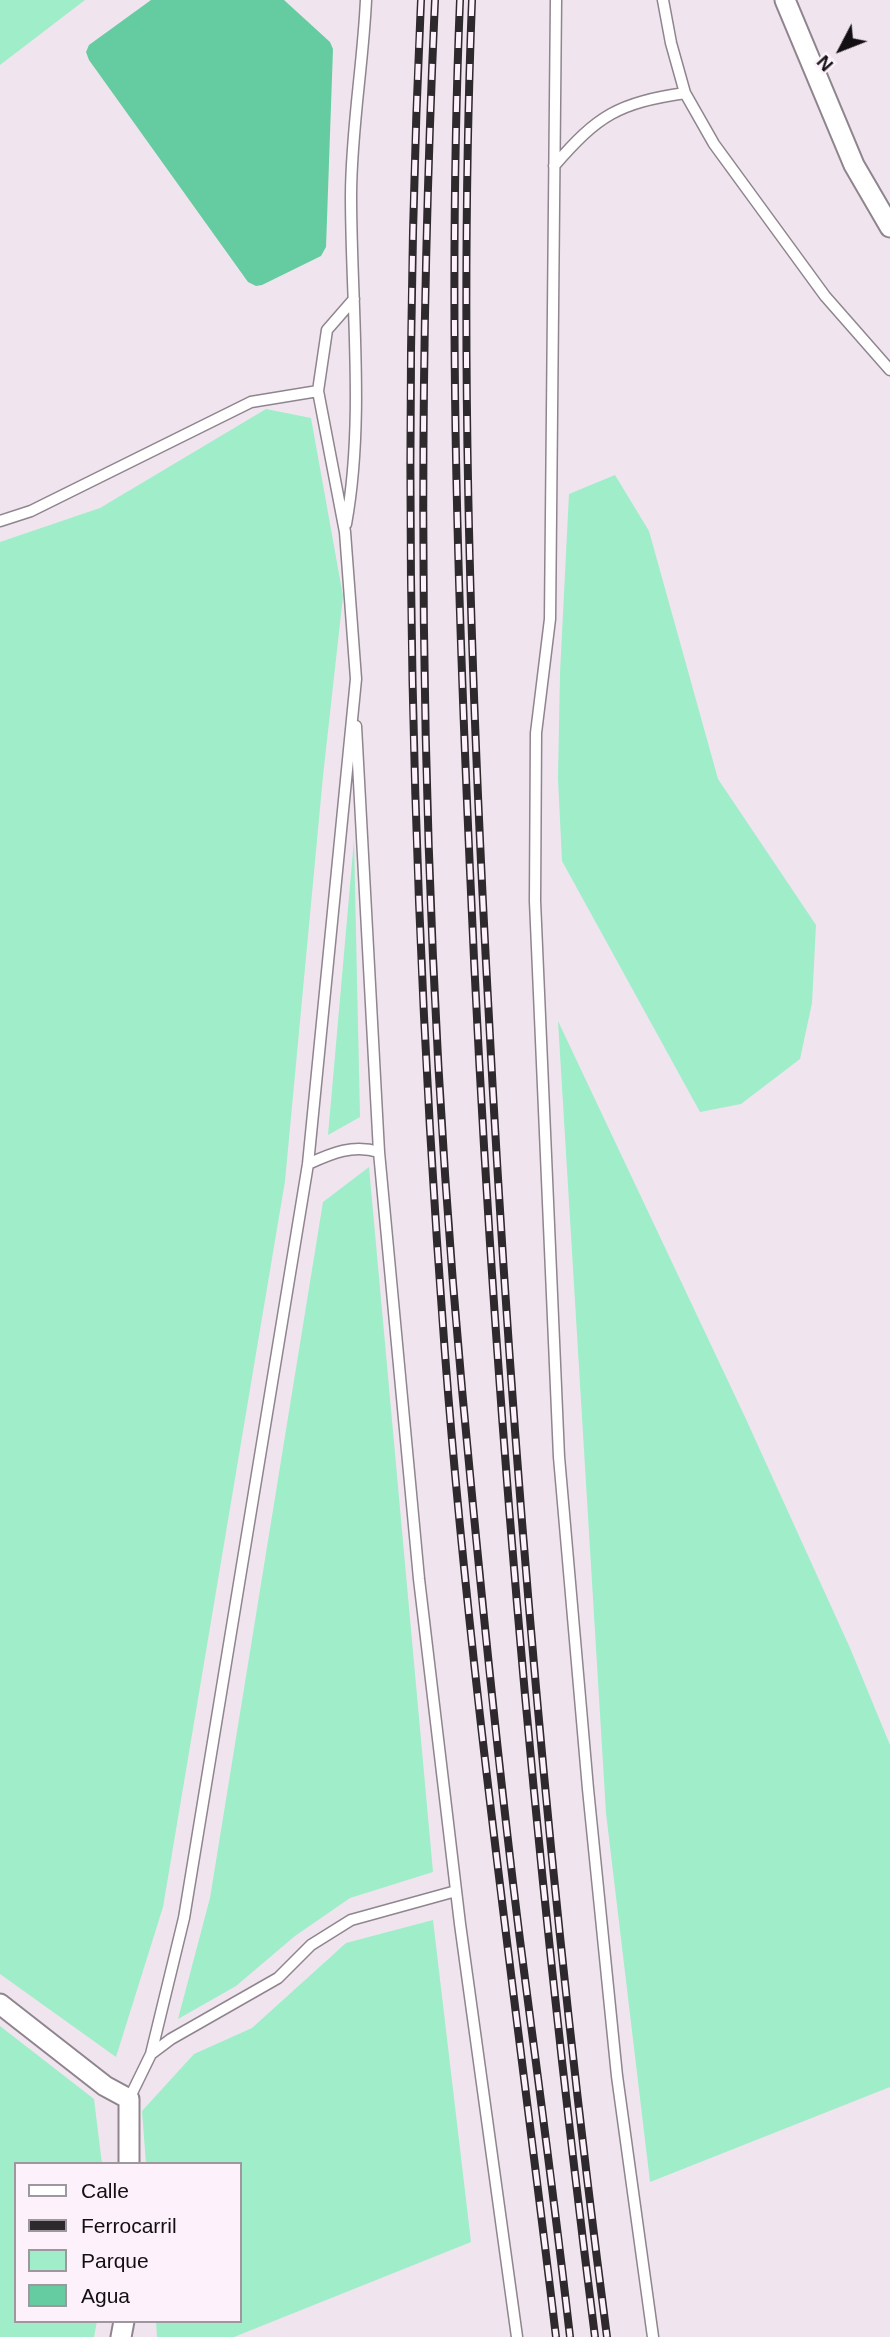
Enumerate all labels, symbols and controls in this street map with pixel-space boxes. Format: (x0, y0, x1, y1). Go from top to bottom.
north arrow (806, 14, 876, 84)
text: N (813, 51, 837, 76)
legend (14, 2162, 242, 2323)
text: Calle (81, 2179, 129, 2202)
text: Ferrocarril (81, 2214, 177, 2237)
text: Parque (81, 2249, 149, 2272)
text: Agua (81, 2284, 130, 2307)

